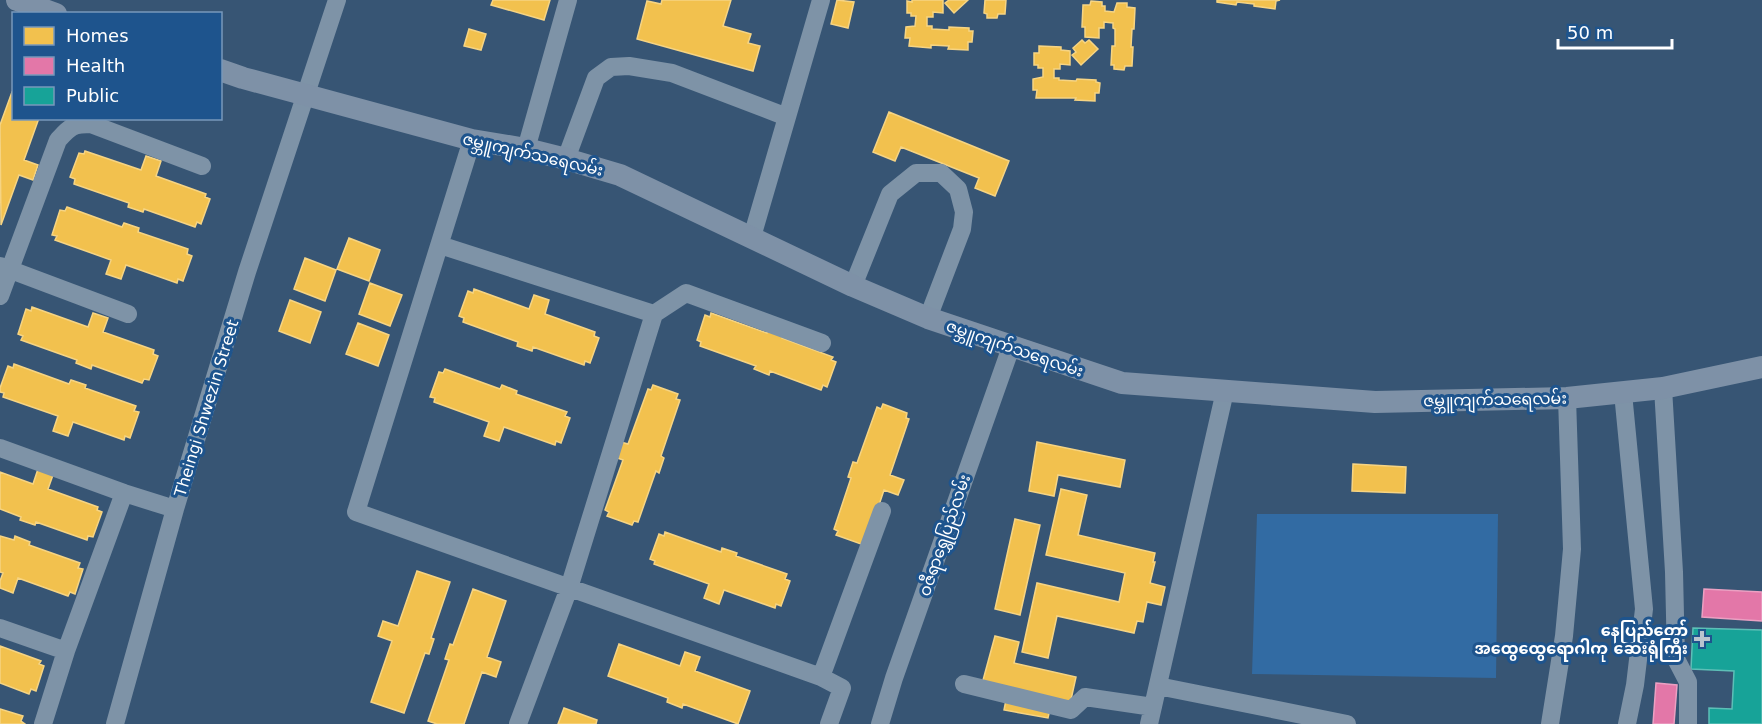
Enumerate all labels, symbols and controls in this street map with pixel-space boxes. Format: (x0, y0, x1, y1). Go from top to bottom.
legend (12, 12, 222, 120)
scale bar (1558, 12, 1672, 50)
text: 50 m (1567, 22, 1613, 43)
text: Homes (66, 25, 129, 46)
text: Health (66, 55, 125, 76)
text: Public (66, 85, 119, 106)
street label: ဇမ္ဘူကျက်သရေလမ်း (460, 127, 605, 184)
street label: ဇမ္ဘူကျက်သရေလမ်း (942, 314, 1087, 385)
street label: Theingi Shwezin Street (170, 317, 242, 500)
street label: ဇမ္ဘူကျက်သရေလမ်း (1423, 387, 1567, 414)
street label: ဝဇီရာရွှေပြည်လမ်း (913, 471, 978, 600)
place label: နေပြည်တော် အထွေထွေရောဂါကု ဆေးရုံကြီး (1474, 619, 1688, 662)
marker: နေပြည်တော် အထွေထွေရောဂါကု ဆေးရုံကြီး (1693, 630, 1711, 648)

